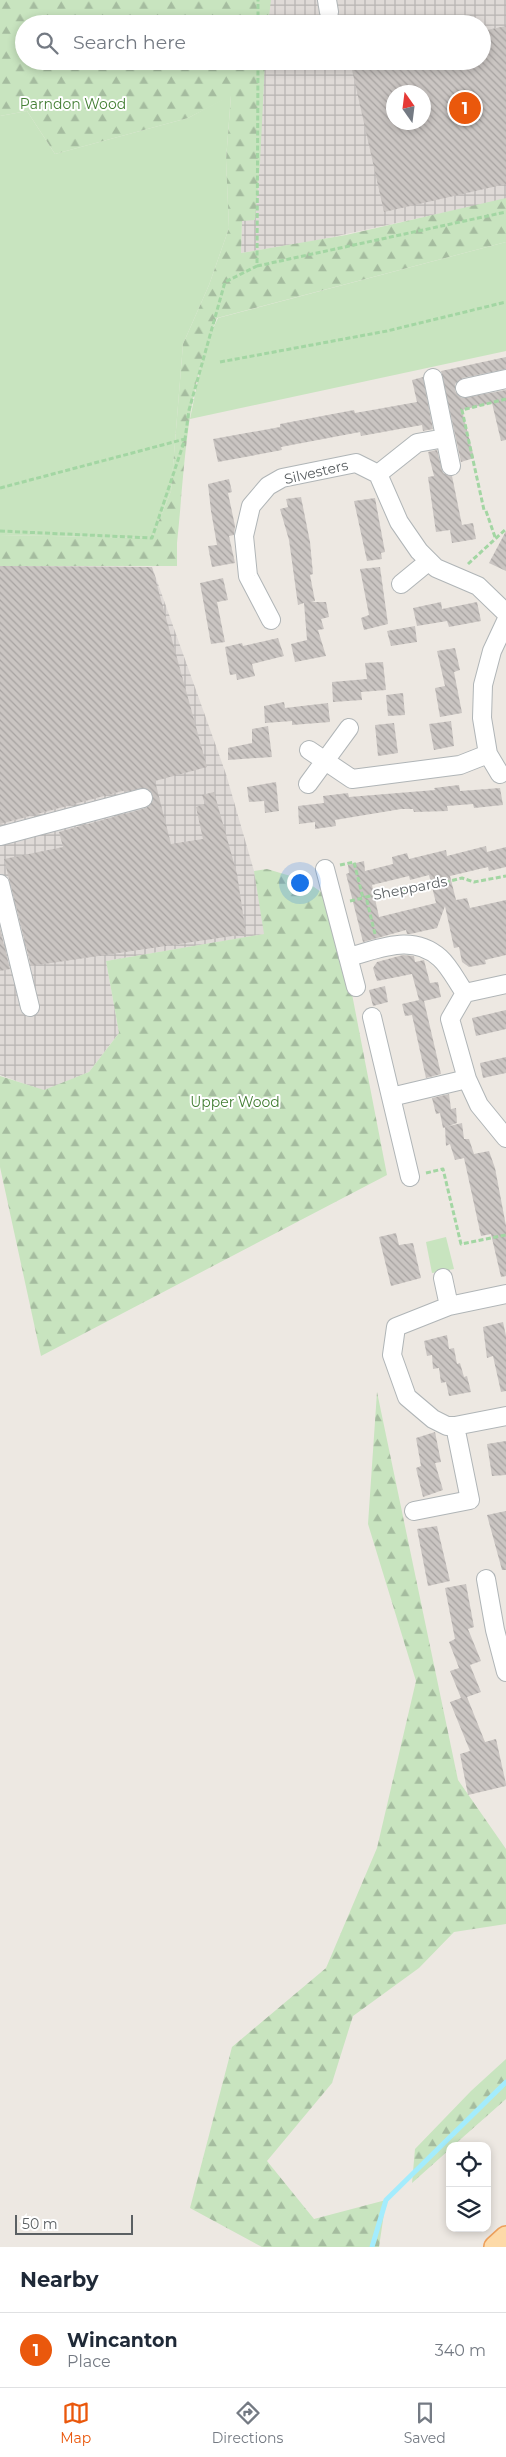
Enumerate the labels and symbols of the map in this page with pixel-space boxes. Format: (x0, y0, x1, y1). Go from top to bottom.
north arrow (386, 85, 431, 130)
pin: 1 (449, 89, 481, 127)
park label: Parndon Wood (20, 95, 126, 113)
street label: Silvesters (282, 456, 350, 488)
your location (287, 870, 313, 896)
street label: Sheppards (371, 872, 449, 904)
park label: Upper Wood (190, 1093, 280, 1111)
scale bar (15, 2212, 132, 2235)

